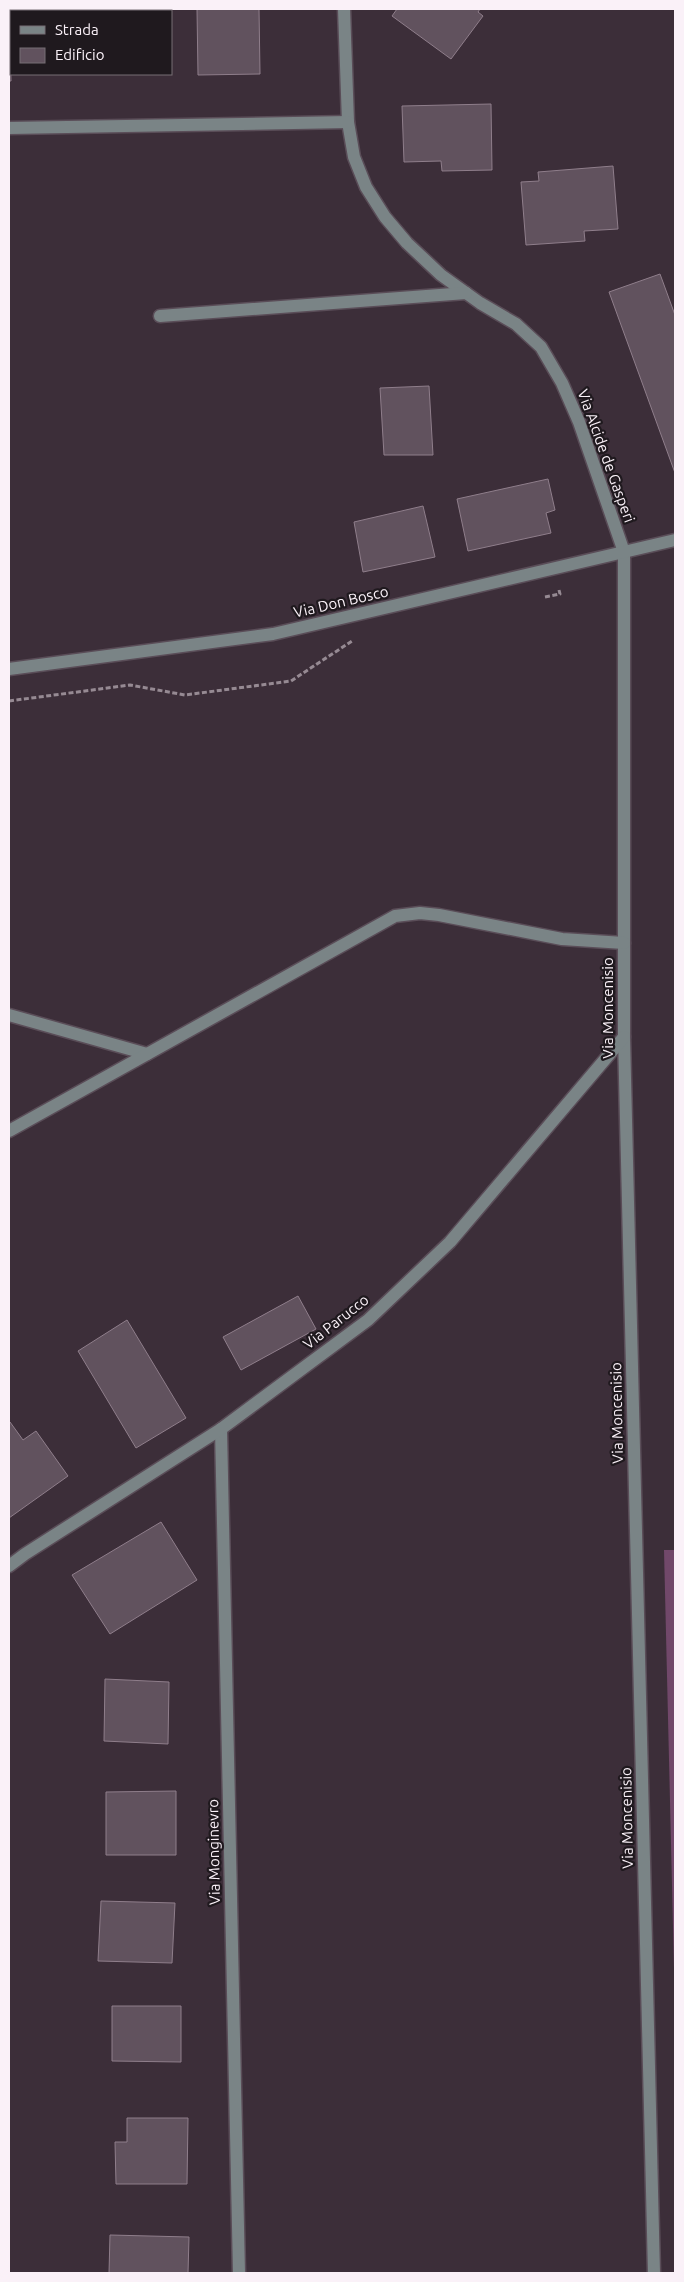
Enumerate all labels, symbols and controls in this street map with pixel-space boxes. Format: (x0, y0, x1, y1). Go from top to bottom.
legend (10, 10, 172, 75)
text: Strada (55, 21, 99, 38)
text: Edificio (55, 46, 104, 63)
street label: Via Alcide de Gasperi (574, 387, 639, 525)
street label: Via Don Bosco (292, 582, 390, 621)
street label: Via Moncenisio (599, 957, 616, 1059)
street label: Via Parucco (300, 1291, 372, 1352)
street label: Via Moncenisio (607, 1362, 626, 1464)
street label: Via Moncenisio (617, 1767, 636, 1869)
street label: Via Monginevro (204, 1799, 223, 1905)

